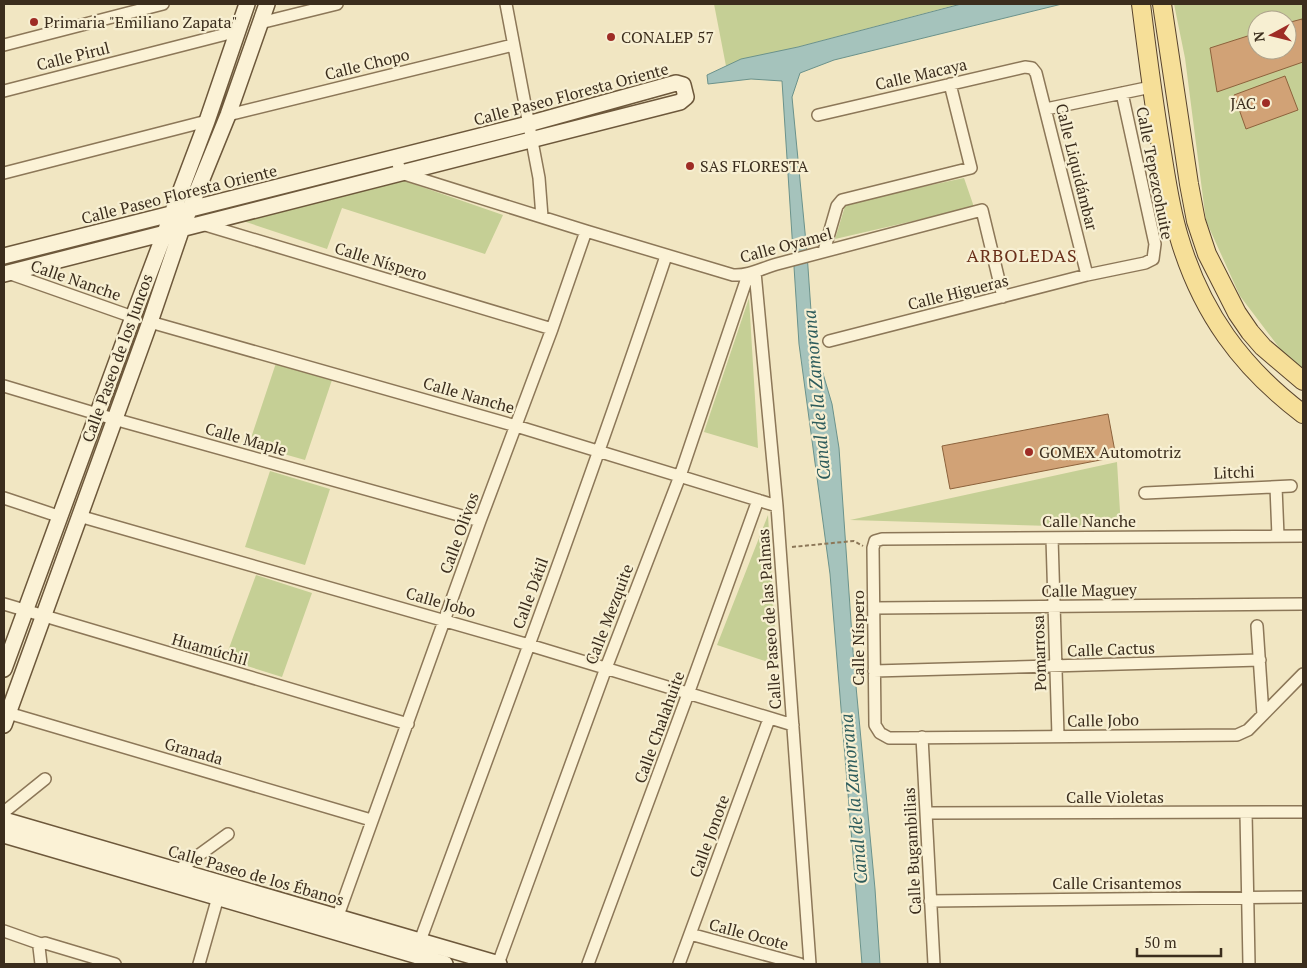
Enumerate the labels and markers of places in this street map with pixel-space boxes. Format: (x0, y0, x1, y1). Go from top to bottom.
place label: Primaria "Emiliano Zapata" (44, 11, 238, 33)
marker: Primaria "Emiliano Zapata" (28, 16, 40, 28)
place label: CONALEP 57 (621, 26, 714, 48)
marker: CONALEP 57 (605, 31, 617, 43)
place label: JAC (1230, 92, 1256, 114)
marker: JAC (1260, 97, 1272, 109)
place label: SAS FLORESTA (700, 155, 809, 177)
marker: SAS FLORESTA (684, 160, 696, 172)
place label: GOMEX Automotriz (1039, 441, 1181, 463)
marker: GOMEX Automotriz (1023, 446, 1035, 458)

